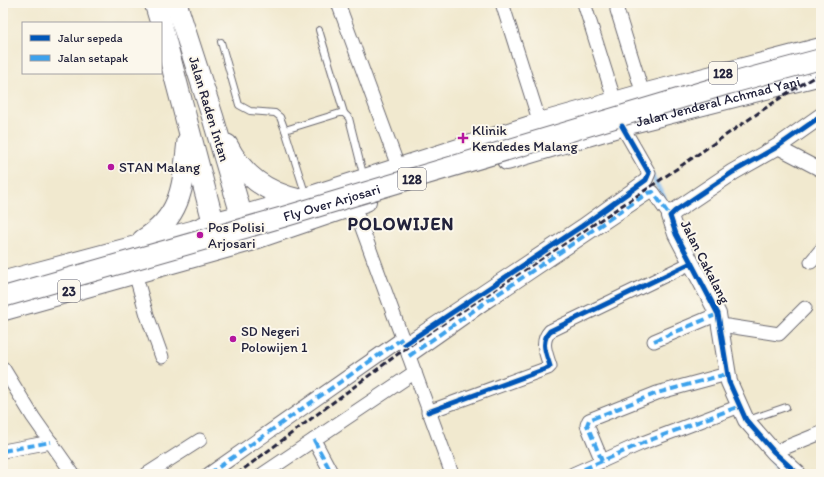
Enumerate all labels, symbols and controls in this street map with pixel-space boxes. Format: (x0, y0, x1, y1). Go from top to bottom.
legend (22, 22, 162, 74)
text: Jalur sepeda (58, 31, 123, 45)
text: Jalan setapak (58, 51, 129, 65)
street label: Jalan Raden Intan (185, 54, 233, 164)
road number: 128 (709, 62, 737, 84)
street label: Jalan Jenderal Achmad Yani (634, 72, 802, 130)
place label: Klinik Kendedes Malang (472, 122, 578, 155)
marker: Klinik Kendedes Malang (457, 132, 469, 144)
place label: STAN Malang (119, 159, 201, 176)
marker: STAN Malang (106, 162, 116, 172)
road number: 128 (398, 168, 426, 190)
street label: Fly Over Arjosari (281, 180, 382, 225)
district label: POLOWIJEN (347, 213, 455, 235)
street label: Jalan Cakalang (677, 217, 734, 307)
place label: Pos Polisi Arjosari (208, 219, 265, 252)
marker: Pos Polisi Arjosari (195, 230, 205, 240)
road number: 23 (58, 280, 80, 302)
place label: SD Negeri Polowijen 1 (241, 323, 308, 356)
marker: SD Negeri Polowijen 1 (228, 334, 238, 344)

